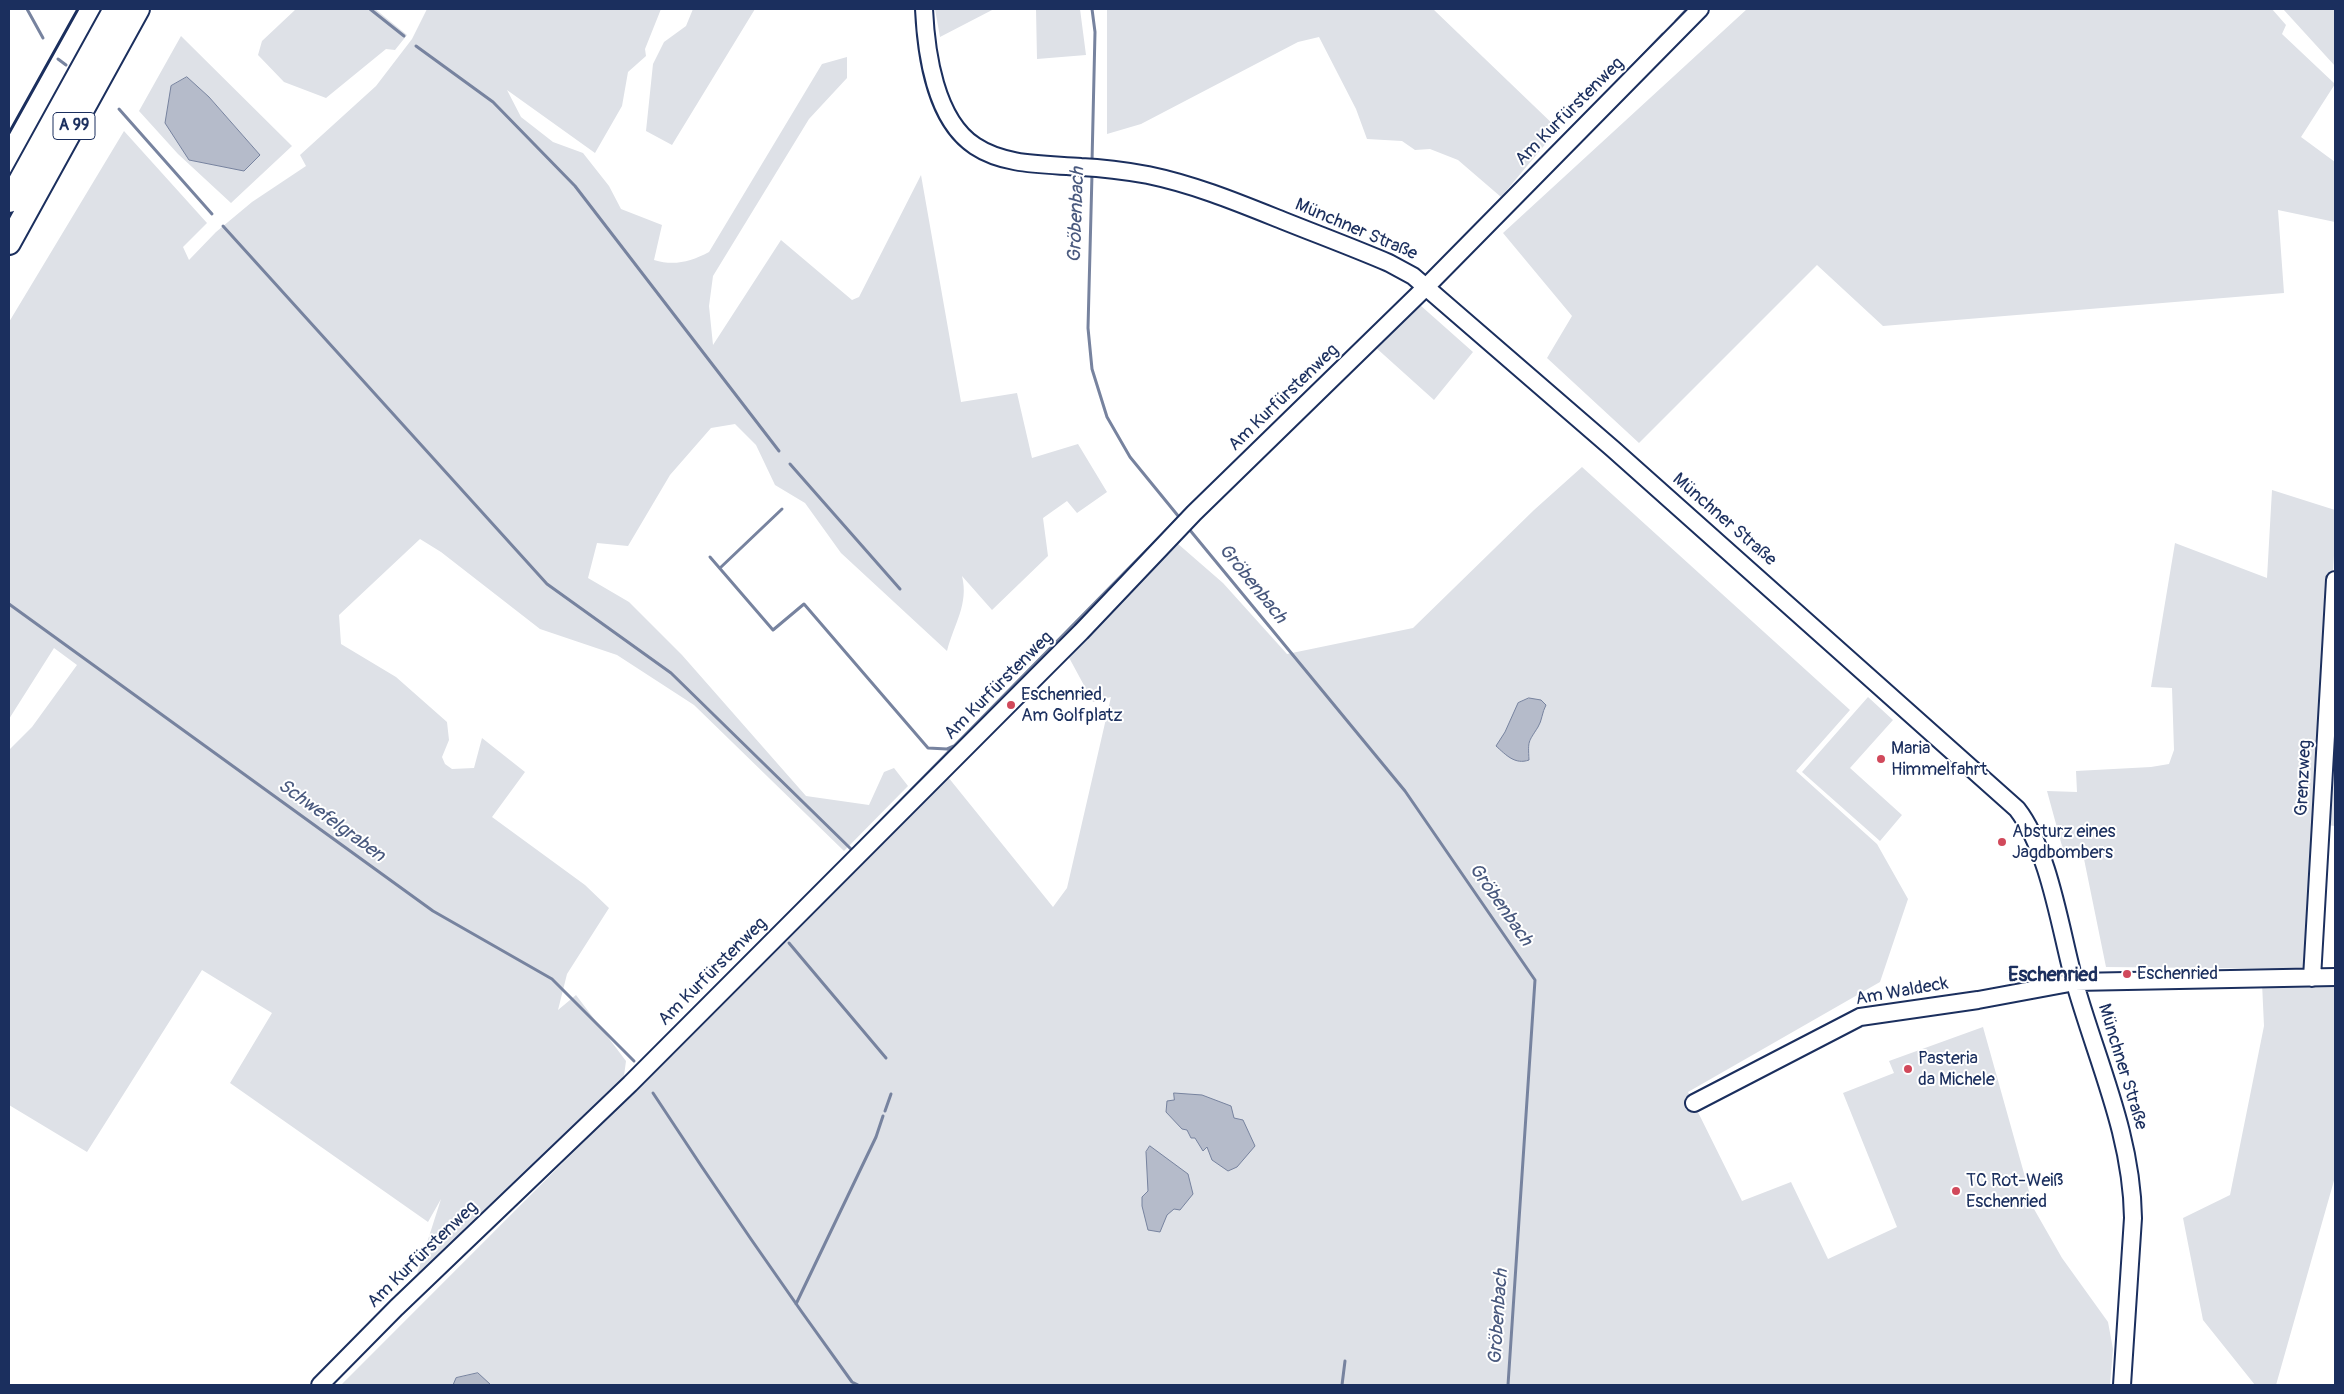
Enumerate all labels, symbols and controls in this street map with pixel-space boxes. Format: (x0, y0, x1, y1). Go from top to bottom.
street label: Am Kurfürstenweg (1511, 53, 1629, 171)
road number: A 99 (53, 112, 95, 140)
water label: Gröbenbach (1064, 167, 1090, 263)
street label: Münchner Straße (1292, 195, 1420, 265)
street label: Am Kurfürstenweg (1224, 340, 1344, 456)
street label: Münchner Straße (1668, 469, 1780, 571)
water label: Gröbenbach (1213, 540, 1291, 628)
street label: Am Kurfürstenweg (940, 627, 1058, 745)
place label: Eschenried, Am Golfplatz (1021, 684, 1123, 726)
marker: Eschenried, Am Golfplatz (1005, 699, 1017, 711)
place label: Maria Himmelfahrt (1891, 738, 1987, 781)
street label: Grenzweg (2291, 739, 2317, 817)
marker: Maria Himmelfahrt (1875, 753, 1887, 765)
water label: Schwefelgraben (273, 775, 389, 867)
place label: Absturz eines Jagdbombers (2012, 821, 2116, 864)
marker: Absturz eines Jagdbombers (1996, 836, 2008, 848)
water label: Gröbenbach (1463, 859, 1537, 951)
street label: Am Kurfürstenweg (654, 913, 772, 1031)
place label: Eschenried (2137, 963, 2218, 985)
district label: Eschenried (2008, 964, 2098, 988)
marker: Eschenried (2121, 968, 2133, 980)
street label: Am Waldeck (1854, 973, 1950, 1011)
street label: Münchner Straße (2093, 1001, 2151, 1133)
place label: Pasteria da Michele (1918, 1048, 1995, 1090)
marker: Pasteria da Michele (1902, 1063, 1914, 1075)
place label: TC Rot-Weiß Eschenried (1966, 1170, 2063, 1212)
marker: TC Rot-Weiß Eschenried (1950, 1185, 1962, 1197)
street label: Am Kurfürstenweg (363, 1197, 483, 1313)
water label: Gröbenbach (1484, 1269, 1514, 1365)

